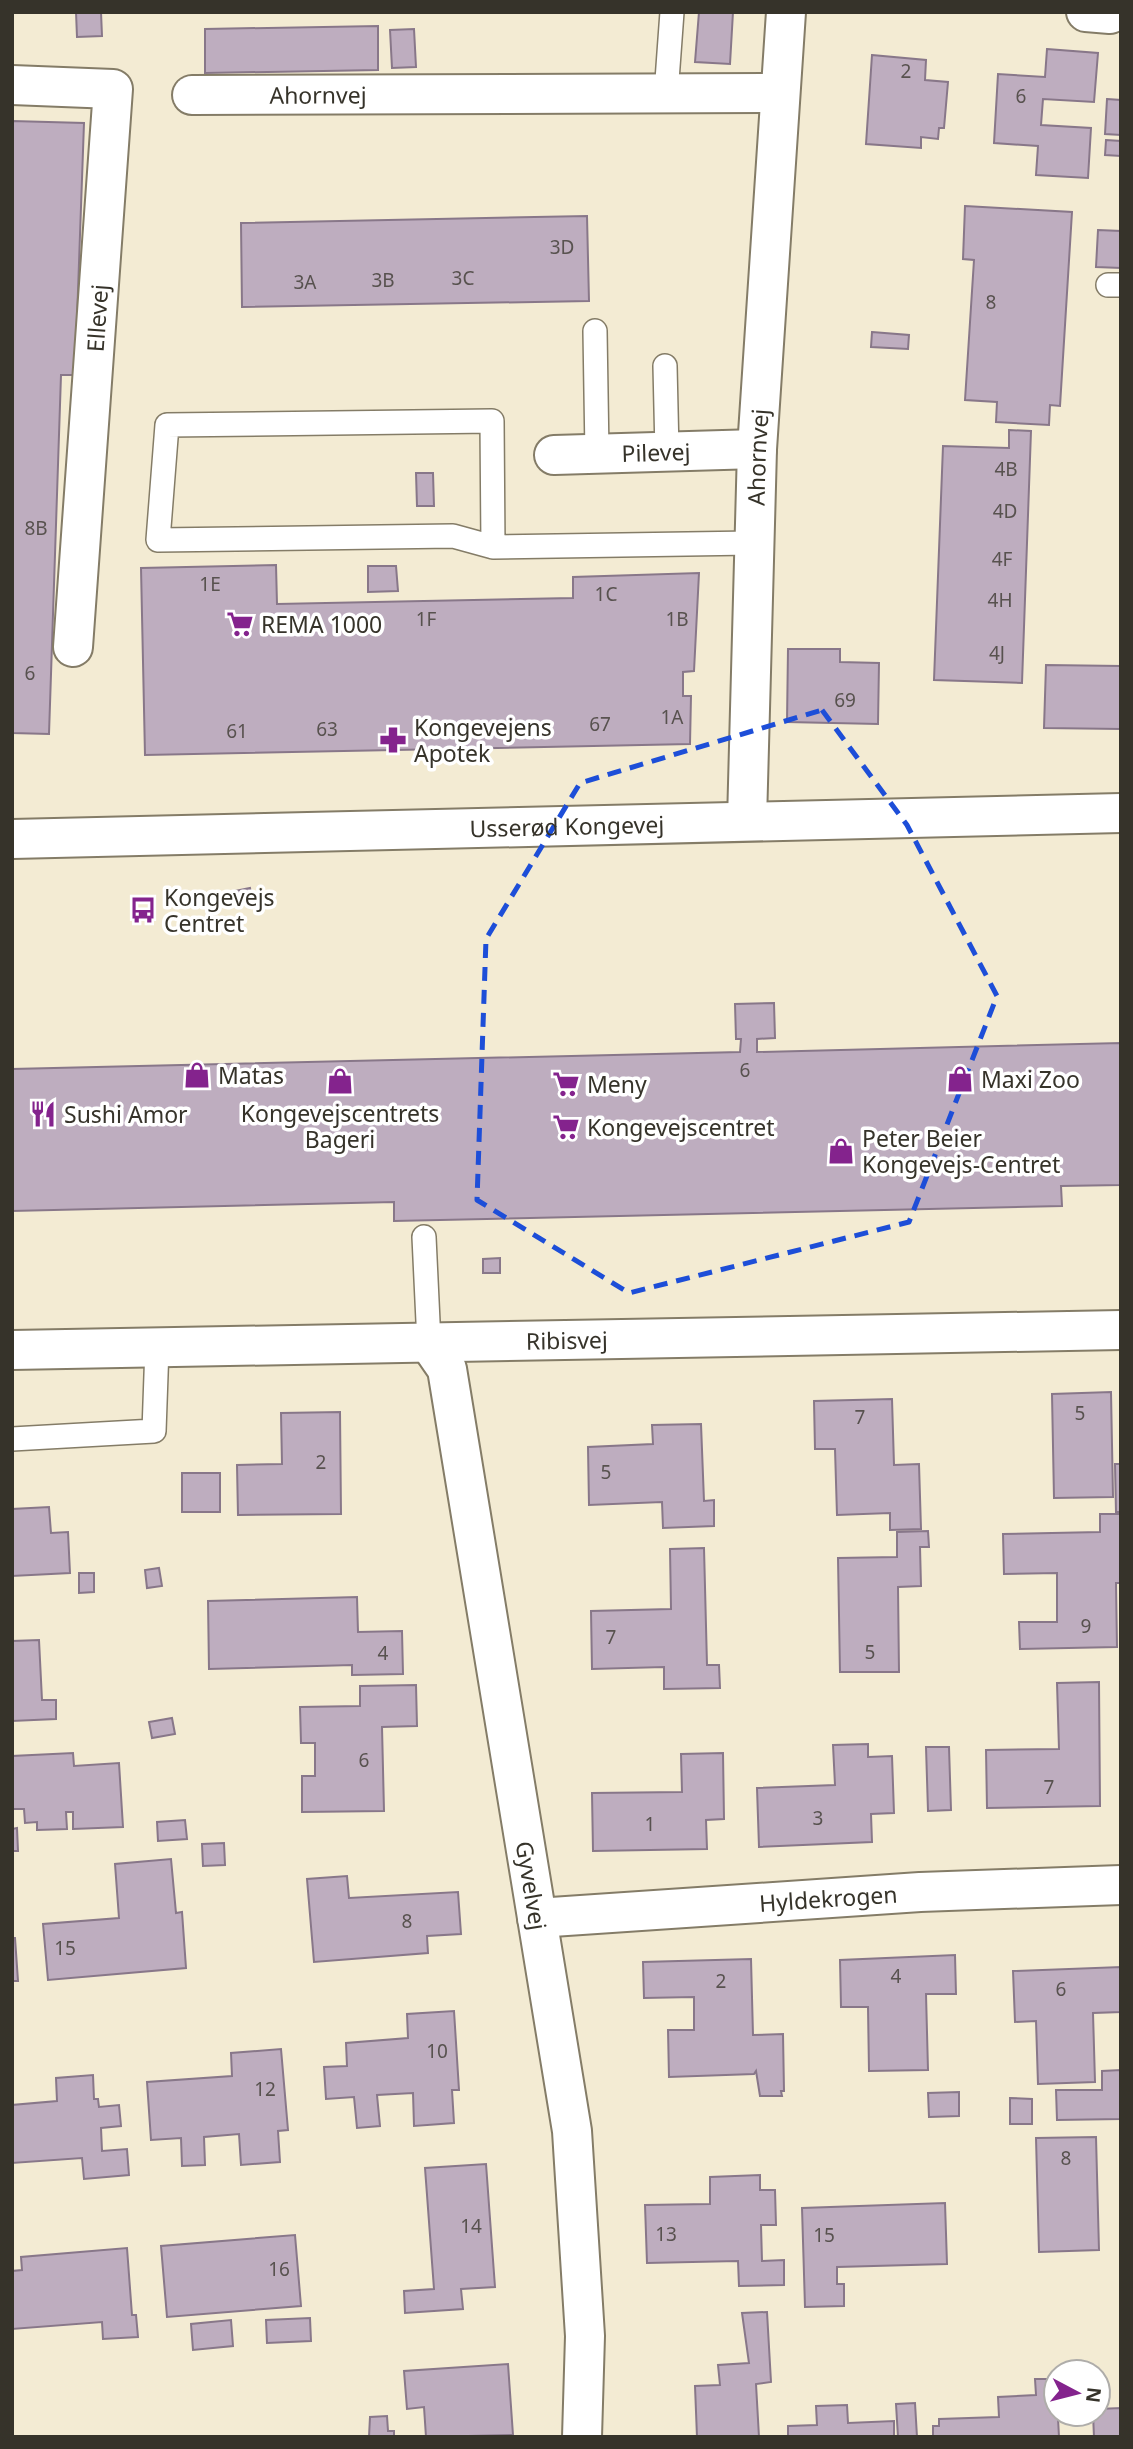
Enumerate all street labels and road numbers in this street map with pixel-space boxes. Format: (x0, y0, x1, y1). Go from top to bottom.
street label: Ahornvej (269, 78, 367, 111)
street label: Ellevej (79, 283, 115, 353)
street label: Ahornvej (739, 408, 776, 506)
street label: Pilevej (621, 435, 691, 469)
street label: Usserød Kongevej (469, 808, 665, 844)
street label: Ribisvej (526, 1323, 608, 1357)
street label: Gyvelvej (509, 1839, 555, 1932)
street label: Hyldekrogen (758, 1878, 898, 1919)

